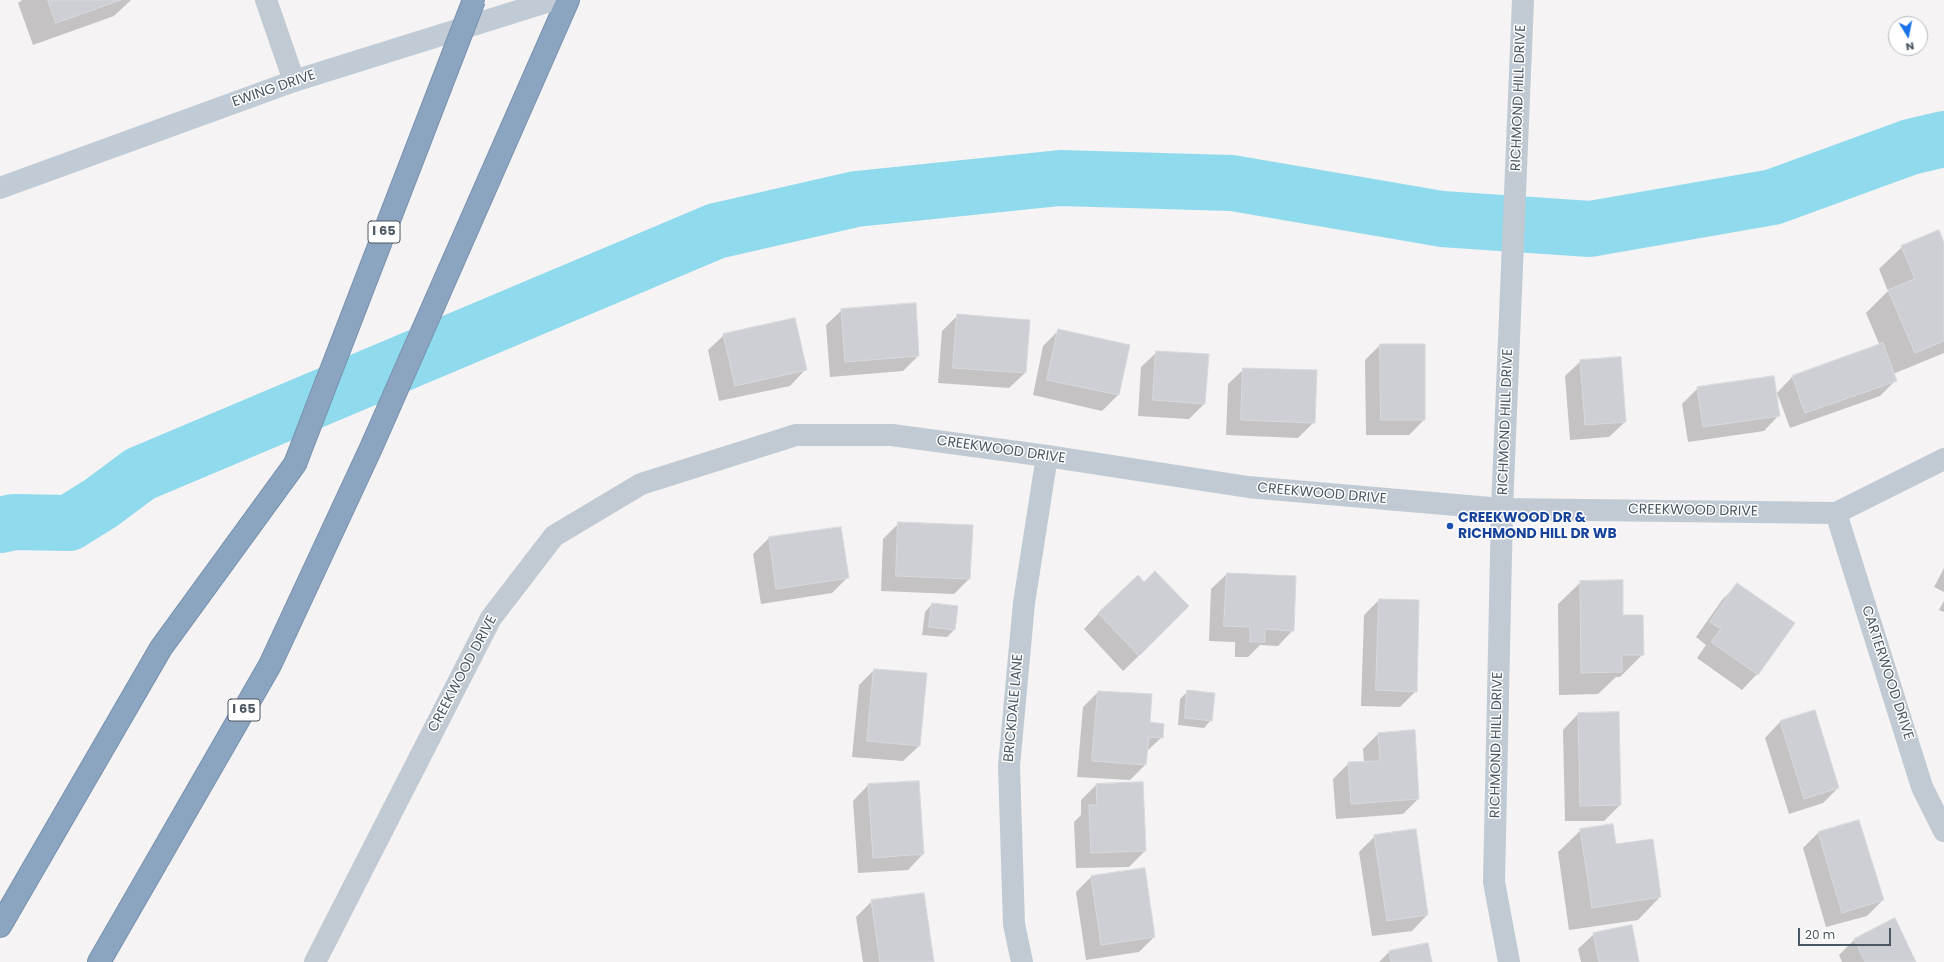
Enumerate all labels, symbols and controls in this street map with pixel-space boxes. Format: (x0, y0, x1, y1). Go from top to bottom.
north arrow (1888, 16, 1928, 56)
street label: RICHMOND HILL DRIVE (1508, 25, 1530, 171)
text: N (1904, 38, 1915, 55)
street label: EWING DRIVE (230, 67, 318, 111)
road number: I 65 (368, 221, 400, 243)
street label: RICHMOND HILL DRIVE (1495, 349, 1517, 495)
street label: CREEKWOOD DRIVE (936, 433, 1066, 467)
street label: CREEKWOOD DRIVE (1257, 480, 1387, 508)
street label: CREEKWOOD DRIVE (1628, 501, 1758, 521)
place label: CREEKWOOD DR & RICHMOND HILL DR WB (1458, 510, 1617, 542)
marker: CREEKWOOD DR & RICHMOND HILL DR WB (1445, 521, 1455, 531)
street label: CARTERWOOD DRIVE (1857, 604, 1917, 742)
street label: CREEKWOOD DRIVE (425, 613, 501, 735)
street label: BRICKDALE LANE (1001, 653, 1027, 763)
street label: RICHMOND HILL DRIVE (1487, 672, 1507, 818)
road number: I 65 (228, 699, 260, 721)
scale bar (1800, 920, 1893, 946)
text: 20 m (1805, 926, 1835, 943)

